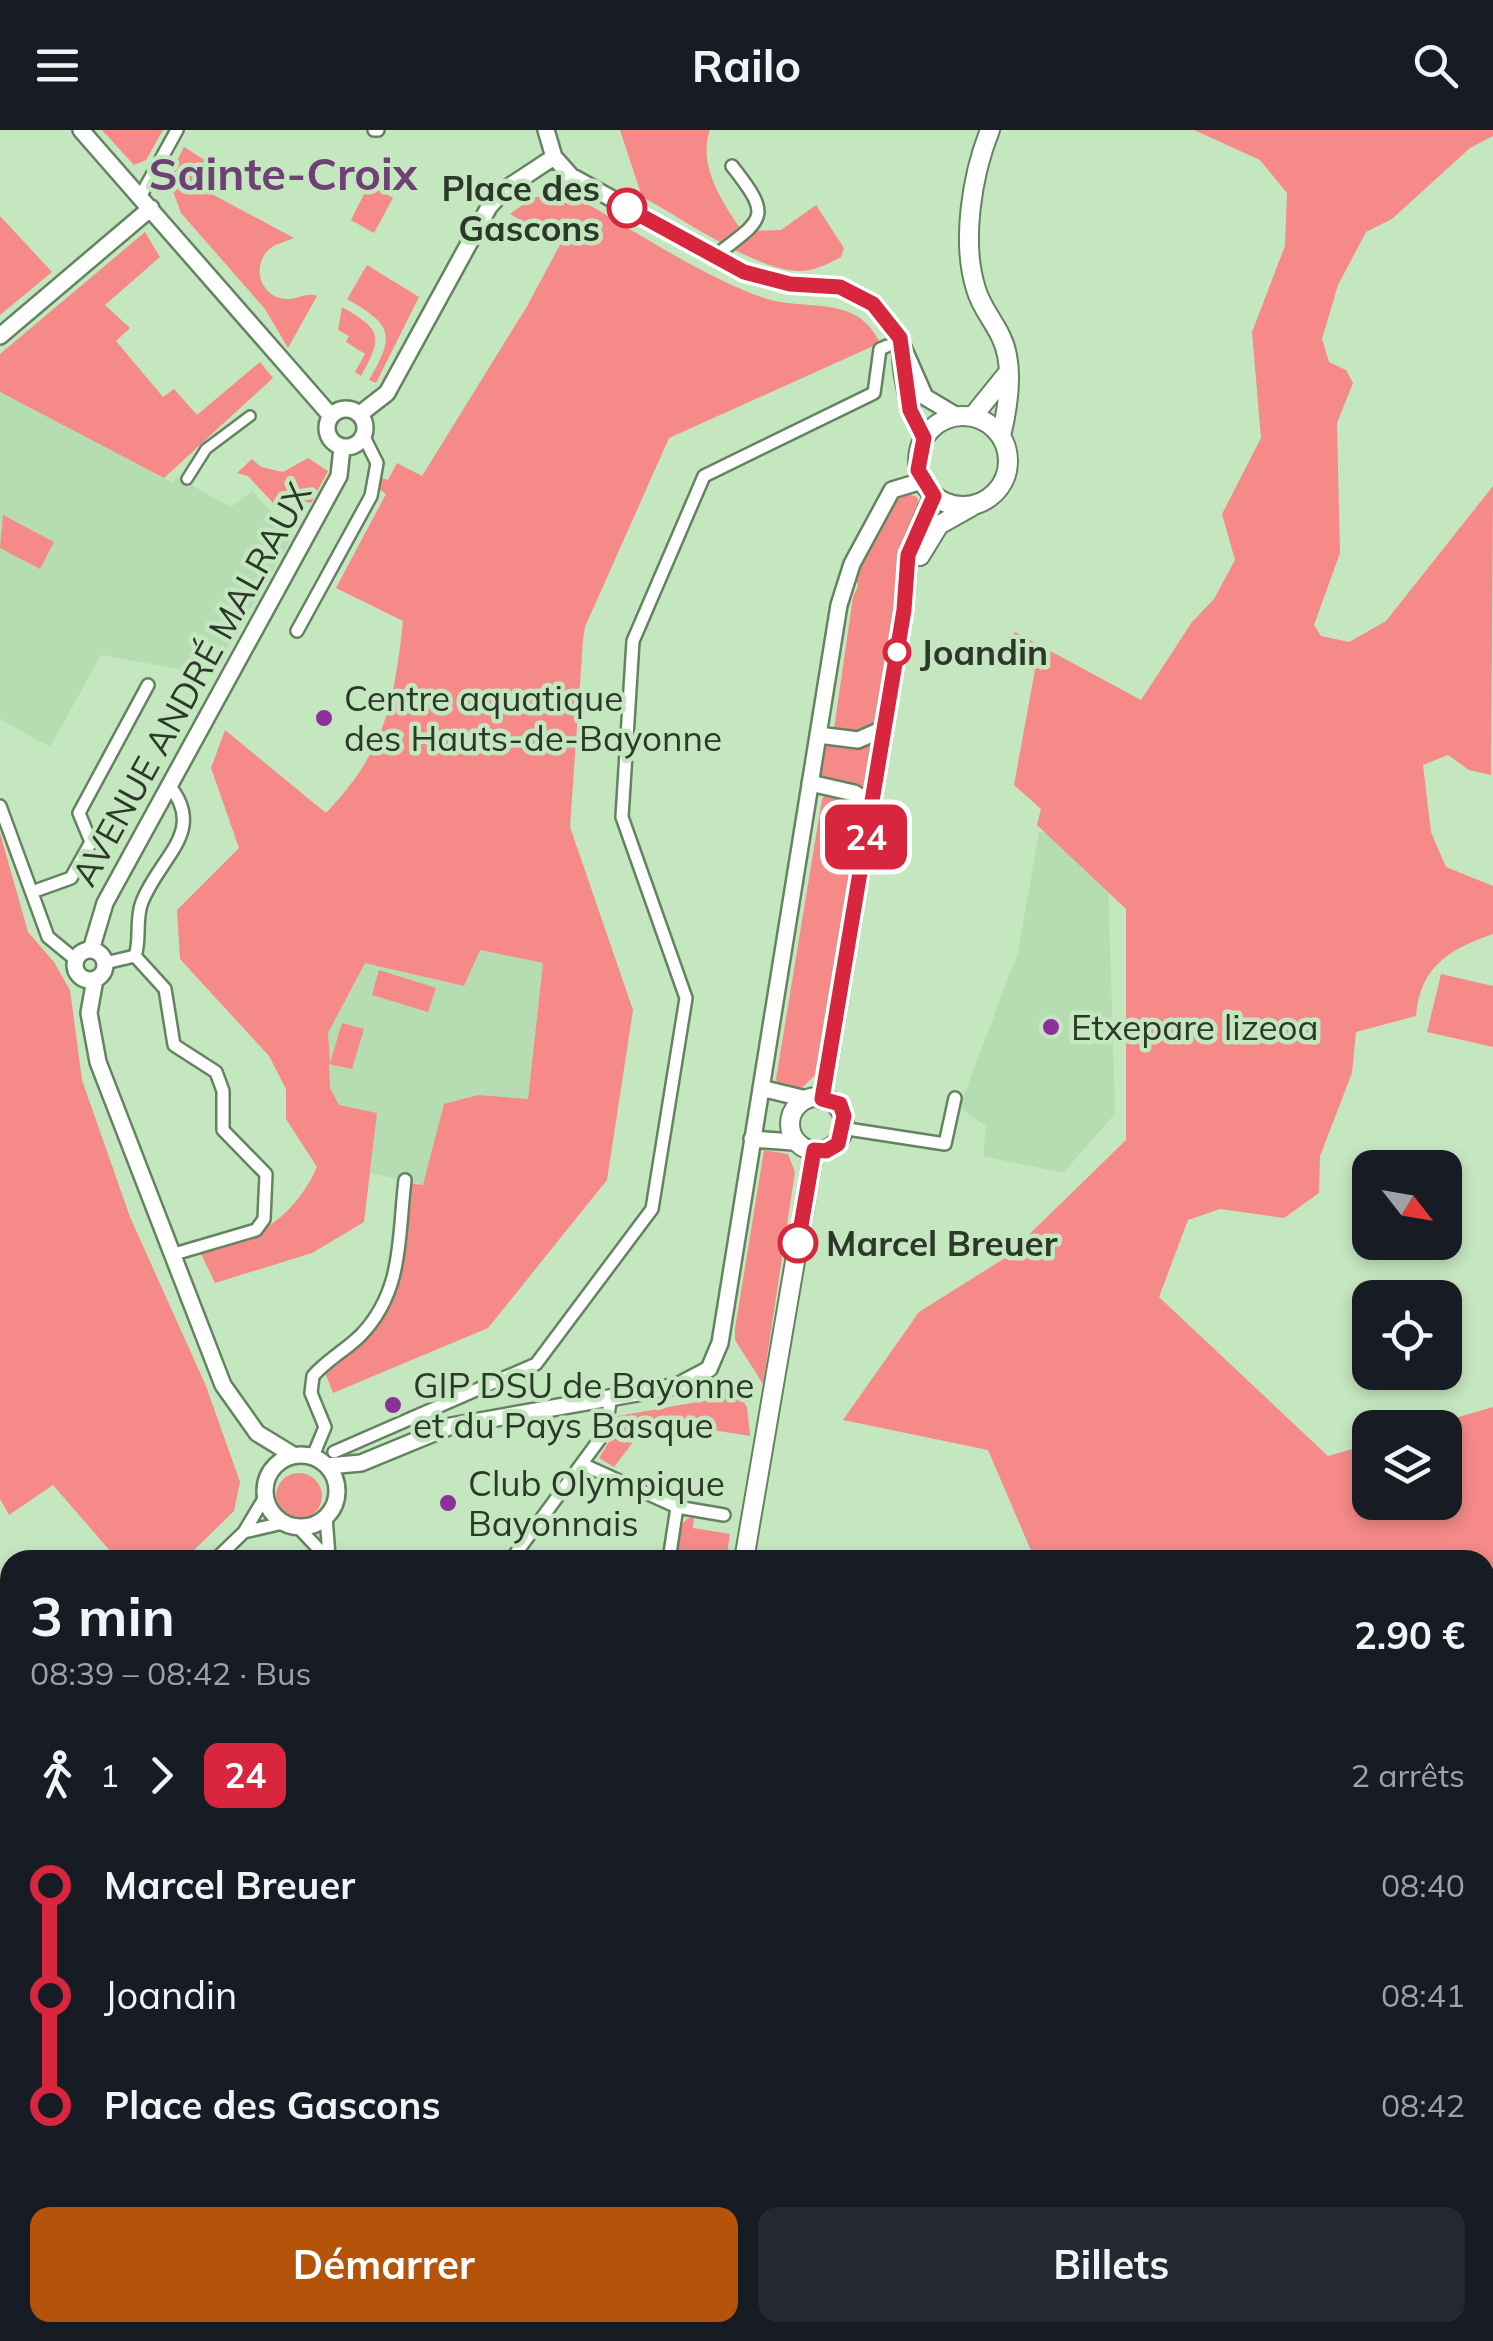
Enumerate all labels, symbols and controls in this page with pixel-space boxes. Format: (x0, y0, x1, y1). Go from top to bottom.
text: Railo (692, 37, 801, 93)
icon: menu (30, 38, 85, 93)
icon: search (1408, 38, 1463, 93)
district label: Sainte-Croix (149, 145, 419, 201)
place label: Place des Gascons (441, 166, 600, 250)
marker: Place des Gascons (608, 189, 646, 227)
street label: AVENUE ANDRÉ MALRAUX (62, 474, 320, 893)
place label: Joandin (920, 630, 1048, 674)
marker: Joandin (884, 639, 910, 665)
place label: Centre aquatique des Hauts-de-Bayonne (344, 676, 722, 760)
marker: Centre aquatique des Hauts-de-Bayonne (313, 707, 335, 729)
line badge: 24 (821, 804, 911, 870)
text: 24 (845, 815, 887, 859)
place label: Etxepare lizeoa (1071, 1005, 1319, 1049)
marker: Etxepare lizeoa (1040, 1016, 1062, 1038)
north arrow (1352, 1150, 1462, 1260)
map controls (1352, 1150, 1462, 1520)
place label: Marcel Breuer (826, 1221, 1058, 1265)
marker: Marcel Breuer (779, 1224, 817, 1262)
button: locate (1352, 1280, 1462, 1390)
place label: GIP DSU de Bayonne et du Pays Basque (413, 1363, 754, 1447)
marker: GIP DSU de Bayonne et du Pays Basque (382, 1394, 404, 1416)
button: layers (1352, 1410, 1462, 1520)
place label: Club Olympique Bayonnais (468, 1461, 725, 1545)
marker: Club Olympique Bayonnais (437, 1492, 459, 1514)
text: 3 min (30, 1581, 175, 1650)
text: 2.90 € (1354, 1611, 1465, 1659)
text: 08:39 – 08:42 · Bus (30, 1653, 311, 1693)
icon: walk (30, 1748, 85, 1803)
icon: forward (134, 1748, 189, 1803)
text: 24 (224, 1753, 266, 1797)
text: 1 (100, 1755, 119, 1795)
text: 2 arrêts (1351, 1755, 1465, 1795)
text: Marcel Breuer (104, 1861, 355, 1909)
text: 08:40 (1381, 1865, 1465, 1905)
text: Joandin (104, 1971, 237, 2019)
text: 08:41 (1381, 1975, 1465, 2015)
text: Place des Gascons (104, 2081, 441, 2129)
text: 08:42 (1381, 2085, 1465, 2125)
button: Démarrer (30, 2207, 738, 2322)
button: Billets (758, 2207, 1465, 2322)

